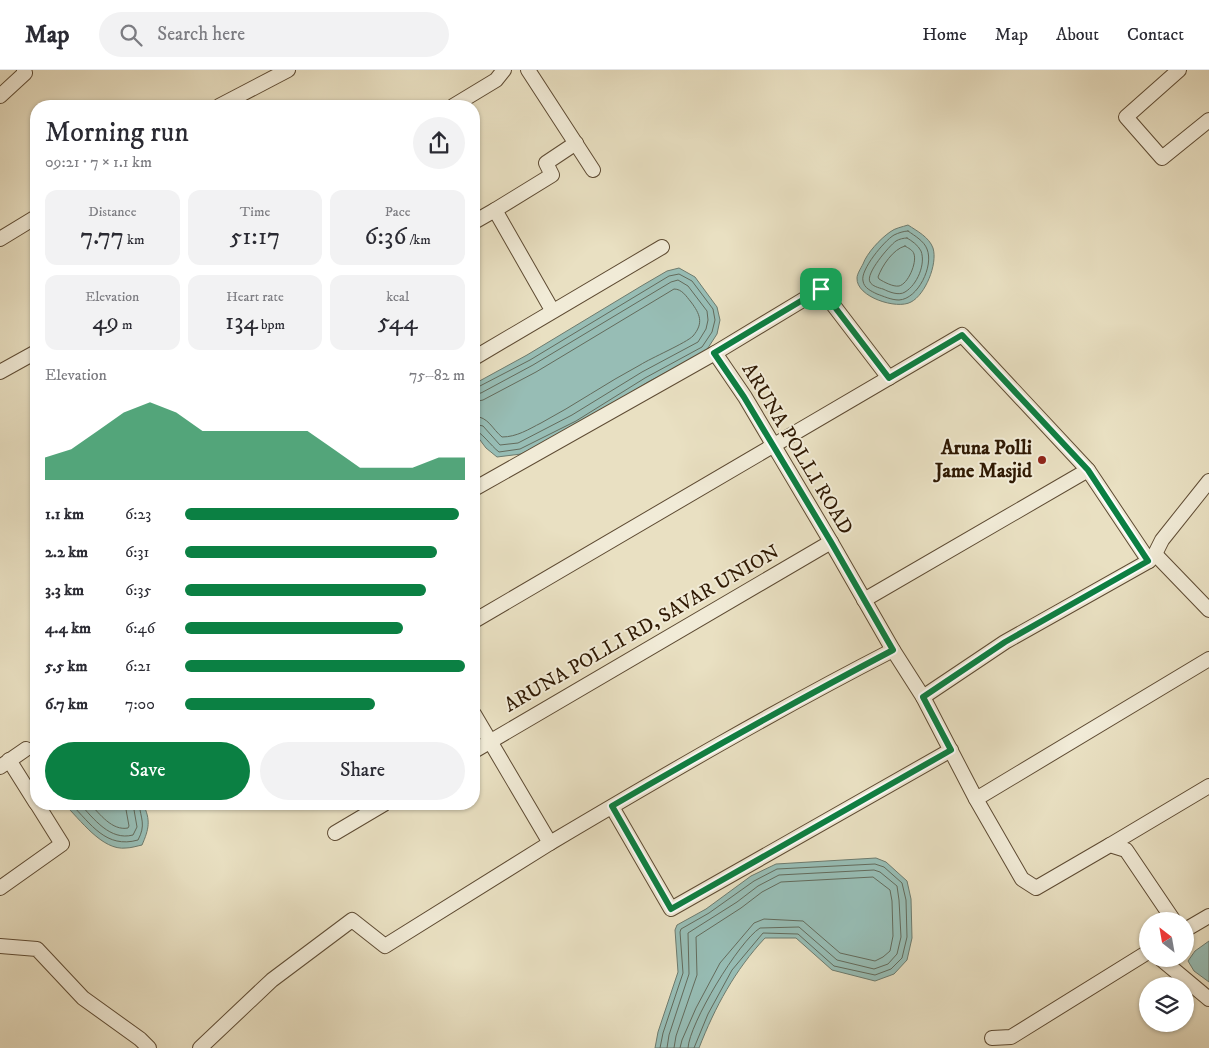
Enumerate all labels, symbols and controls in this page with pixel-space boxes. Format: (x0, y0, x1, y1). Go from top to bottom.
search box (99, 12, 449, 57)
text: Map (25, 20, 69, 50)
icon: search (117, 21, 145, 49)
text: Search here (157, 23, 245, 46)
text: Home (922, 24, 967, 46)
text: Map (995, 24, 1028, 46)
text: About (1056, 24, 1099, 46)
text: Contact (1127, 24, 1184, 46)
text: Morning run (45, 115, 189, 150)
button: share (413, 117, 465, 169)
text: 09:21 · 7 × 1.1 km (45, 152, 152, 172)
text: Distance (88, 203, 136, 221)
text: Time (240, 203, 270, 221)
text: Pace (385, 203, 411, 221)
text: 7.77 (80, 221, 124, 252)
text: 51:17 (230, 221, 280, 252)
text: 6:36 (365, 221, 406, 252)
text: km (124, 231, 144, 249)
text: /km (406, 231, 431, 249)
pin (800, 268, 842, 310)
icon: arrive (807, 275, 835, 303)
text: Elevation (85, 288, 139, 306)
text: Heart rate (226, 288, 284, 306)
text: kcal (386, 288, 409, 306)
text: 49 (92, 306, 119, 337)
text: 134 (225, 306, 258, 337)
text: 544 (378, 306, 418, 337)
text: m (119, 316, 133, 334)
text: bpm (258, 316, 285, 334)
street label: ARUNA POLLI ROAD (736, 359, 858, 539)
text: Elevation (45, 365, 107, 385)
text: 75–82 m (409, 365, 465, 385)
place label: Aruna Polli Jame Masjid (933, 436, 1033, 484)
marker: Aruna Polli Jame Masjid (1036, 454, 1048, 466)
text: 1.1 km (45, 504, 84, 524)
text: 6:23 (125, 504, 151, 524)
street label: ARUNA POLLI RD, SAVAR UNION (500, 540, 784, 718)
text: 2.2 km (45, 542, 88, 562)
text: 6:31 (125, 542, 149, 562)
text: 3.3 km (45, 580, 84, 600)
text: 6:35 (125, 580, 151, 600)
text: 4.4 km (45, 618, 91, 638)
text: 6:46 (125, 618, 155, 638)
text: 5.5 km (45, 656, 87, 676)
text: 6:21 (125, 656, 151, 676)
text: 6.7 km (45, 694, 88, 714)
text: 7:00 (125, 694, 155, 714)
button: Save (45, 742, 250, 800)
button: Share (260, 742, 465, 800)
north arrow (1139, 912, 1194, 968)
map controls (1139, 912, 1194, 1032)
button: layers (1139, 977, 1194, 1032)

